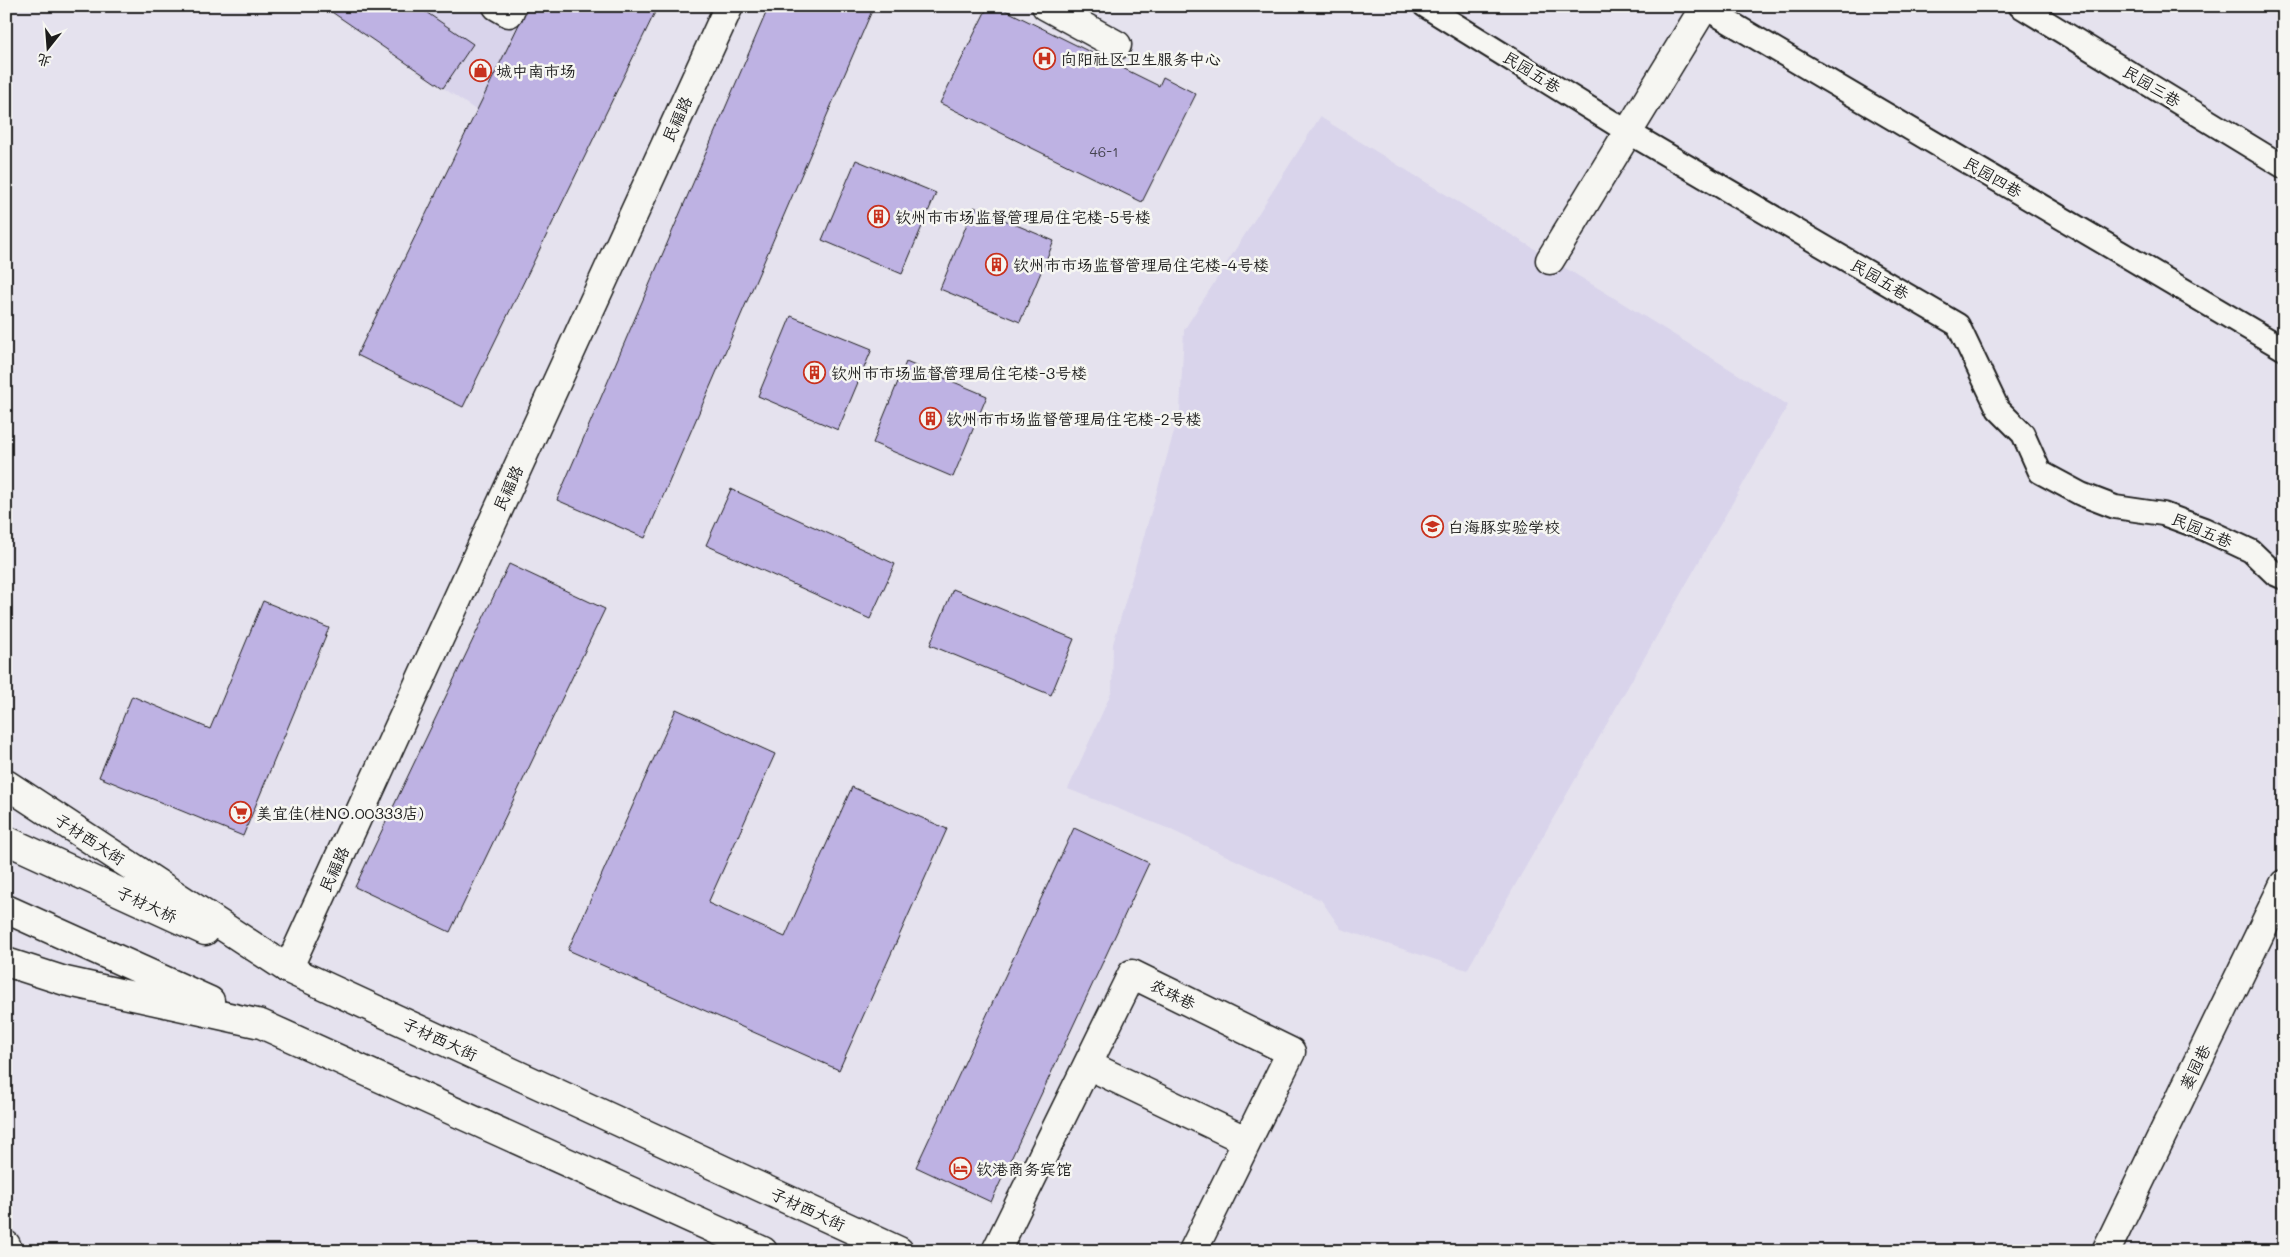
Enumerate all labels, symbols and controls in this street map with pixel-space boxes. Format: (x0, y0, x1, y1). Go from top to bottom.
north arrow (22, 22, 72, 72)
street label: 民园五巷 (1500, 46, 1565, 97)
hospital icon: 向阳社区卫生服务中心 (1033, 47, 1057, 71)
place label: 向阳社区卫生服务中心 (1061, 48, 1221, 69)
text: 北 (35, 50, 54, 72)
shop icon: 城中南市场 (468, 59, 492, 83)
place label: 城中南市场 (496, 60, 576, 81)
street label: 民园三巷 (2119, 60, 2185, 111)
street label: 民福路 (657, 93, 696, 145)
house number: 46-1 (1090, 142, 1118, 161)
street label: 民园四巷 (1960, 151, 2026, 202)
building icon: 钦州市市场监督管理局住宅楼-5号楼 (867, 205, 891, 229)
place label: 钦州市市场监督管理局住宅楼-5号楼 (895, 206, 1151, 227)
building icon: 钦州市市场监督管理局住宅楼-4号楼 (985, 253, 1009, 277)
street label: 民园五巷 (1847, 253, 1913, 304)
place label: 钦州市市场监督管理局住宅楼-4号楼 (1013, 254, 1269, 275)
building icon: 钦州市市场监督管理局住宅楼-3号楼 (803, 361, 827, 385)
place label: 钦州市市场监督管理局住宅楼-3号楼 (831, 362, 1087, 383)
building icon: 钦州市市场监督管理局住宅楼-2号楼 (918, 407, 942, 431)
place label: 钦州市市场监督管理局住宅楼-2号楼 (946, 408, 1202, 429)
street label: 民福路 (488, 462, 527, 514)
street label: 民园五巷 (2169, 507, 2236, 552)
school or university icon: 白海豚实验学校 (1420, 515, 1444, 539)
place label: 白海豚实验学校 (1448, 516, 1560, 537)
supermarket icon: 美宜佳(桂NO.00333店) (228, 801, 252, 825)
place label: 美宜佳(桂NO.00333店) (256, 802, 424, 823)
street label: 子材西大街 (51, 808, 130, 869)
street label: 民福路 (314, 843, 353, 895)
street label: 子材大桥 (114, 881, 181, 927)
street label: 农珠巷 (1147, 974, 1199, 1014)
street label: 子材西大街 (400, 1012, 481, 1065)
street label: 蒌园巷 (2175, 1041, 2215, 1093)
hotel icon: 钦港商务宾馆 (948, 1157, 972, 1181)
place label: 钦港商务宾馆 (976, 1158, 1072, 1179)
street label: 子材西大街 (768, 1182, 849, 1235)

